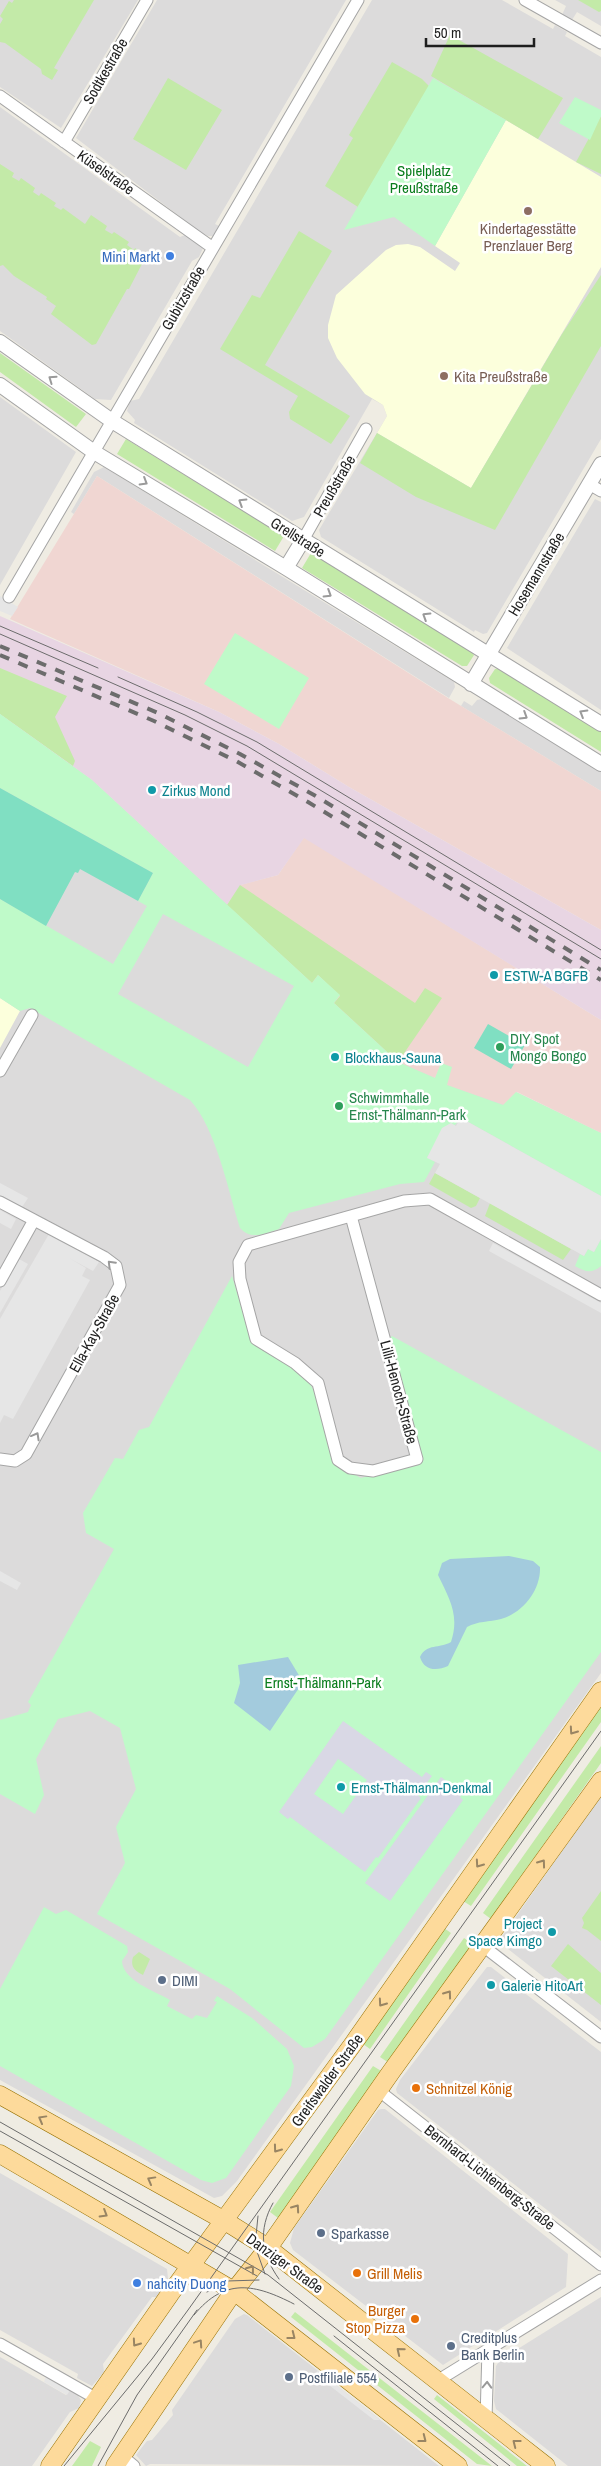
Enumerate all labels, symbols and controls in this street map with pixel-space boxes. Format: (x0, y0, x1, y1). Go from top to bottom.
scale bar (426, 15, 534, 47)
text: 50 m (434, 22, 461, 43)
street label: Sodtkestraße (78, 34, 132, 108)
street label: Küselstraße (73, 145, 139, 200)
park label: Spielplatz Preußstraße (390, 160, 458, 198)
marker: Kindertagesstätte Prenzlauer Berg (522, 205, 534, 217)
place label: Kindertagesstätte Prenzlauer Berg (480, 218, 576, 256)
place label: Mini Markt (102, 246, 161, 267)
marker: Mini Markt (164, 250, 176, 262)
street label: Gubitzstraße (156, 262, 210, 334)
place label: Kita Preußstraße (454, 366, 548, 387)
marker: Kita Preußstraße (438, 370, 450, 382)
one-way arrow (48, 376, 57, 385)
street label: Preußstraße (308, 451, 360, 521)
one-way arrow (138, 475, 147, 485)
one-way arrow (238, 498, 247, 508)
street label: Grellstraße (267, 512, 329, 562)
street label: Hosemannstraße (503, 528, 569, 620)
one-way arrow (322, 587, 331, 597)
one-way arrow (422, 613, 431, 623)
one-way arrow (518, 710, 527, 720)
one-way arrow (579, 710, 588, 720)
place label: Zirkus Mond (162, 780, 230, 801)
marker: Zirkus Mond (146, 784, 158, 796)
place label: ESTW-A BGFB (504, 965, 588, 986)
marker: ESTW-A BGFB (488, 969, 500, 981)
place label: DIY Spot Mongo Bongo (510, 1028, 587, 1066)
marker: DIY Spot Mongo Bongo (494, 1041, 506, 1053)
place label: Blockhaus-Sauna (345, 1047, 442, 1068)
marker: Blockhaus-Sauna (329, 1051, 341, 1063)
place label: Schwimmhalle Ernst-Thälmann-Park (349, 1087, 467, 1125)
marker: Schwimmhalle Ernst-Thälmann-Park (333, 1100, 345, 1112)
one-way arrow (108, 1261, 117, 1270)
street label: Ella-Kay-Straße (64, 1290, 124, 1376)
street label: Lilli-Henoch-Straße (375, 1338, 423, 1446)
one-way arrow (29, 1433, 39, 1442)
park label: Ernst-Thälmann-Park (265, 1672, 382, 1693)
one-way arrow (570, 1725, 579, 1735)
place label: Ernst-Thälmann-Denkmal (351, 1777, 491, 1798)
marker: Ernst-Thälmann-Denkmal (335, 1781, 347, 1793)
one-way arrow (476, 1858, 485, 1868)
one-way arrow (536, 1859, 545, 1869)
place label: Project Space Kimgo (468, 1913, 543, 1951)
marker: Project Space Kimgo (546, 1926, 558, 1938)
place label: DIMI (172, 1970, 198, 1991)
marker: DIMI (156, 1974, 168, 1986)
place label: Galerie HitoArt (501, 1975, 584, 1996)
marker: Galerie HitoArt (485, 1979, 497, 1991)
one-way arrow (442, 1990, 451, 2000)
one-way arrow (379, 1997, 388, 2006)
street label: Greifswalder Straße (286, 2029, 368, 2131)
place label: Schnitzel König (426, 2078, 512, 2099)
marker: Schnitzel König (410, 2082, 422, 2094)
one-way arrow (38, 2115, 47, 2125)
street label: Bernhard-Lichtenberg-Straße (420, 2119, 560, 2235)
one-way arrow (274, 2143, 283, 2153)
one-way arrow (148, 2176, 157, 2186)
one-way arrow (290, 2204, 299, 2214)
one-way arrow (98, 2207, 107, 2217)
place label: Sparkasse (331, 2223, 389, 2244)
marker: Sparkasse (315, 2227, 327, 2239)
street label: Danziger Straße (242, 2228, 328, 2298)
place label: Grill Melis (367, 2263, 422, 2284)
one-way arrow (246, 2266, 255, 2275)
marker: Grill Melis (351, 2267, 363, 2279)
place label: nahcity Duong (147, 2273, 226, 2294)
marker: nahcity Duong (131, 2277, 143, 2289)
place label: Burger Stop Pizza (346, 2300, 405, 2338)
marker: Burger Stop Pizza (409, 2313, 421, 2325)
place label: Creditplus Bank Berlin (461, 2327, 525, 2365)
one-way arrow (286, 2330, 296, 2339)
one-way arrow (133, 2337, 142, 2347)
one-way arrow (193, 2339, 203, 2348)
marker: Creditplus Bank Berlin (445, 2340, 457, 2352)
one-way arrow (396, 2348, 405, 2357)
place label: Postfiliale 554 (299, 2367, 377, 2388)
marker: Postfiliale 554 (283, 2371, 295, 2383)
one-way arrow (482, 2380, 492, 2388)
one-way arrow (417, 2433, 426, 2441)
one-way arrow (513, 2440, 522, 2448)

